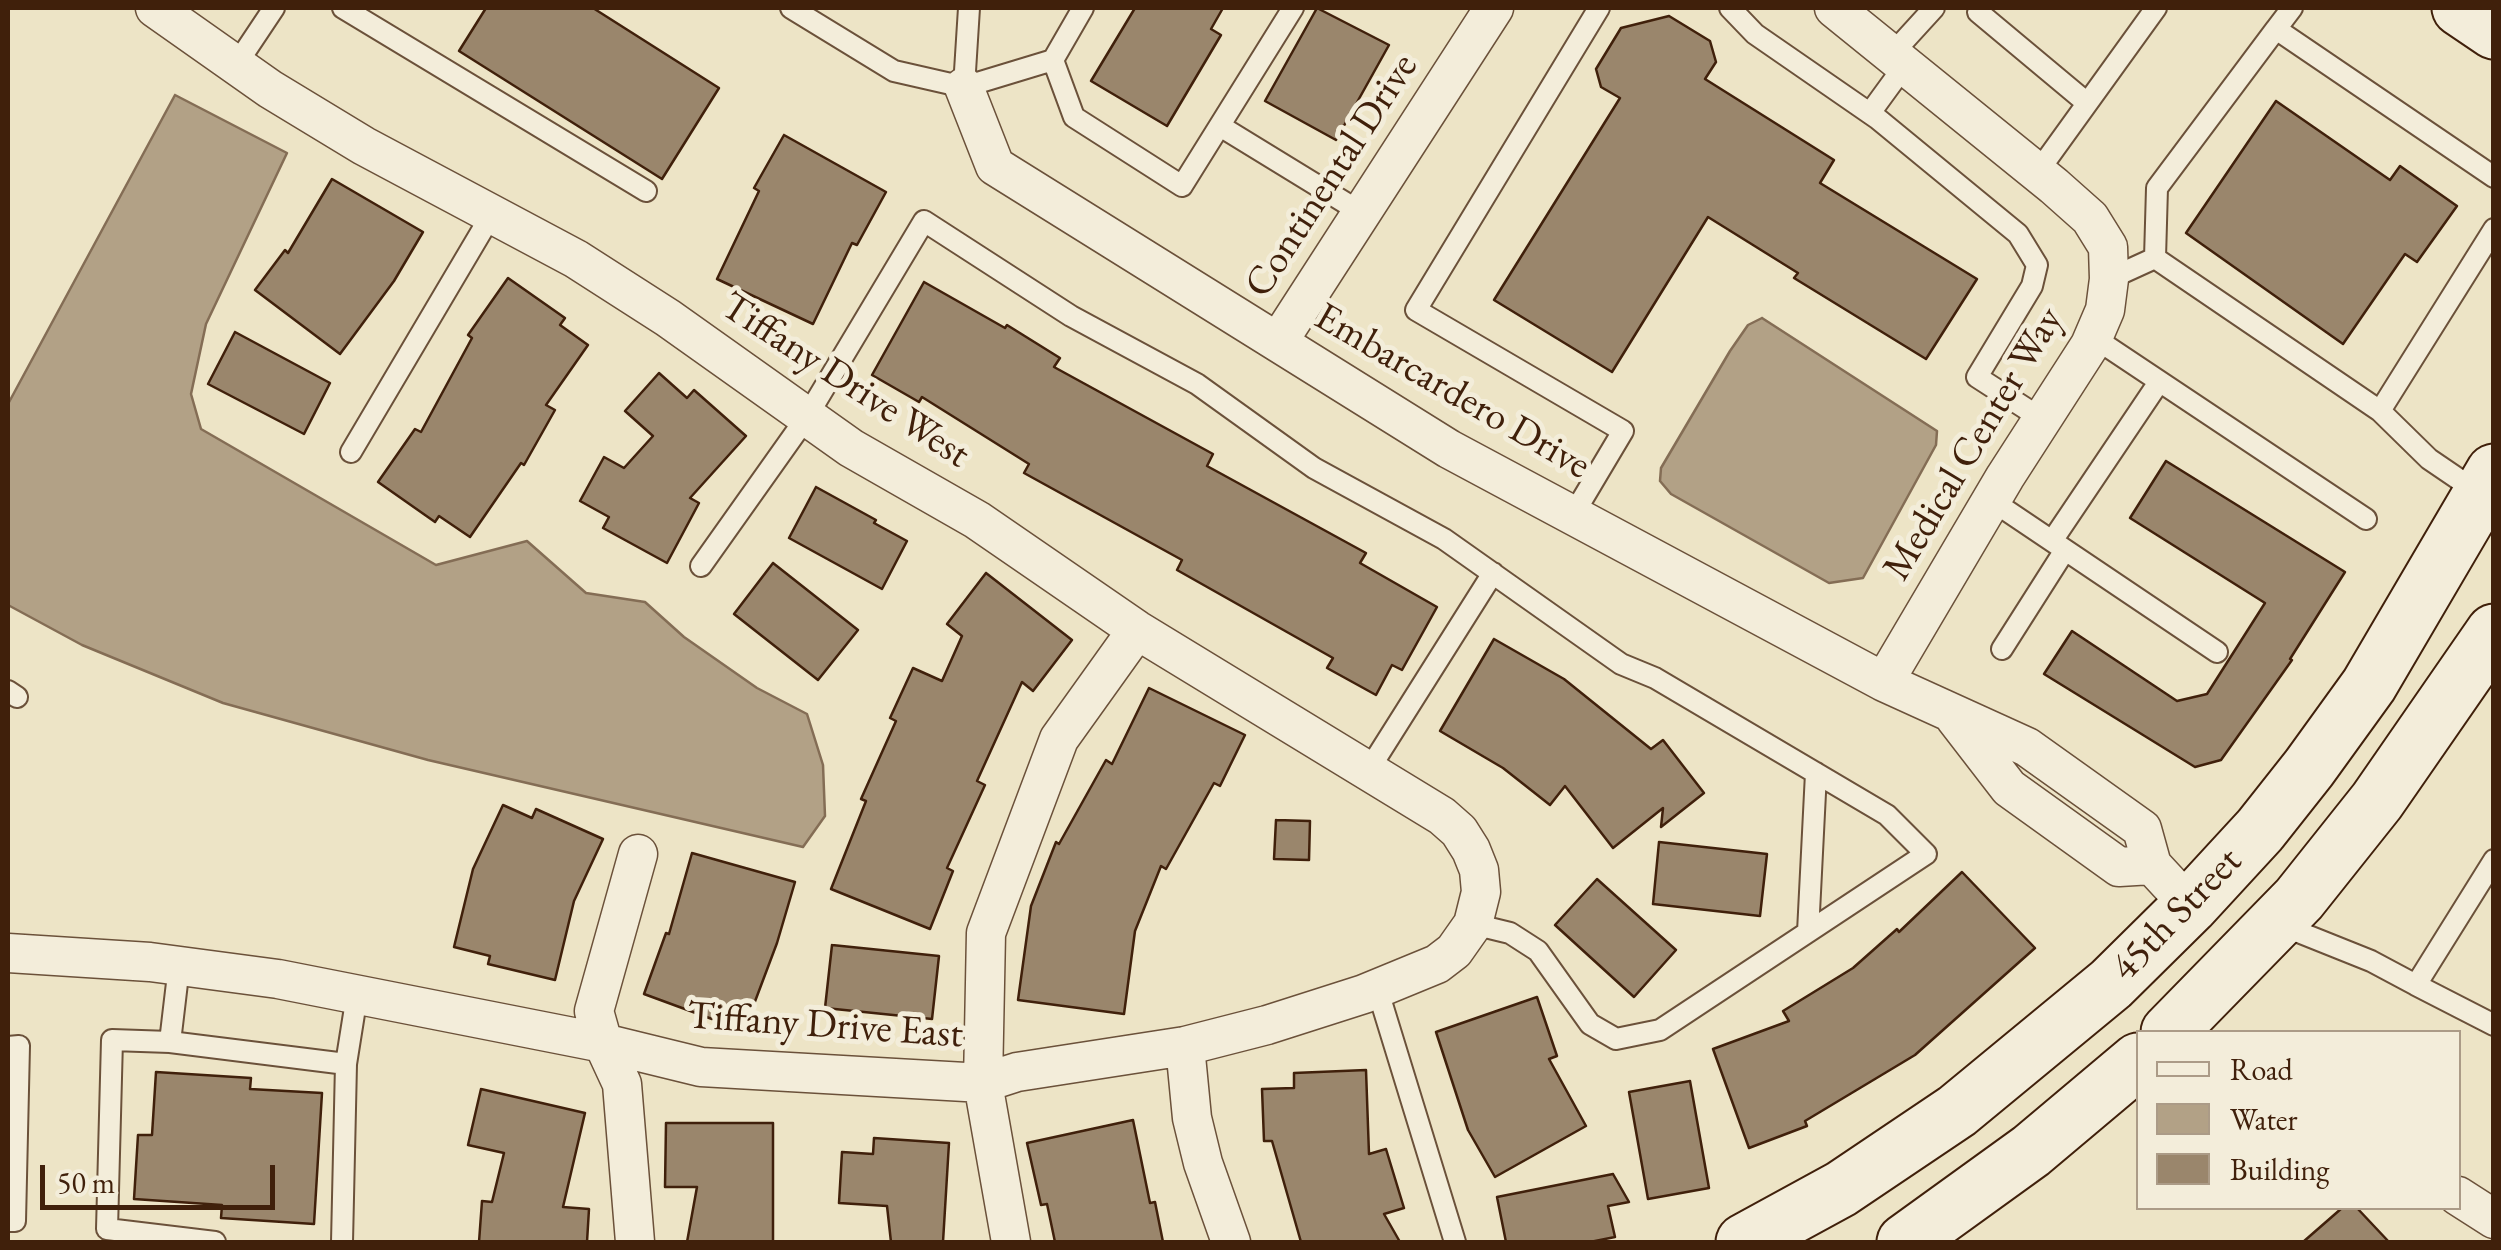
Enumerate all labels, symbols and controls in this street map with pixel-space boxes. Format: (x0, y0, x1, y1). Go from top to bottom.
street label: Continental Drive (1235, 45, 1429, 307)
street label: Tiffany Drive West (712, 283, 978, 479)
street label: Embarcardero Drive (1306, 294, 1598, 490)
street label: Medical Center Way (1874, 299, 2074, 589)
street label: 45th Street (2102, 838, 2252, 992)
street label: Tiffany Drive East (686, 992, 964, 1060)
legend (2136, 1030, 2461, 1210)
text: Road (2230, 1050, 2293, 1089)
text: Water (2230, 1100, 2298, 1139)
scale bar (45, 1145, 280, 1207)
text: Building (2230, 1150, 2329, 1189)
text: 50 m (57, 1163, 115, 1202)

